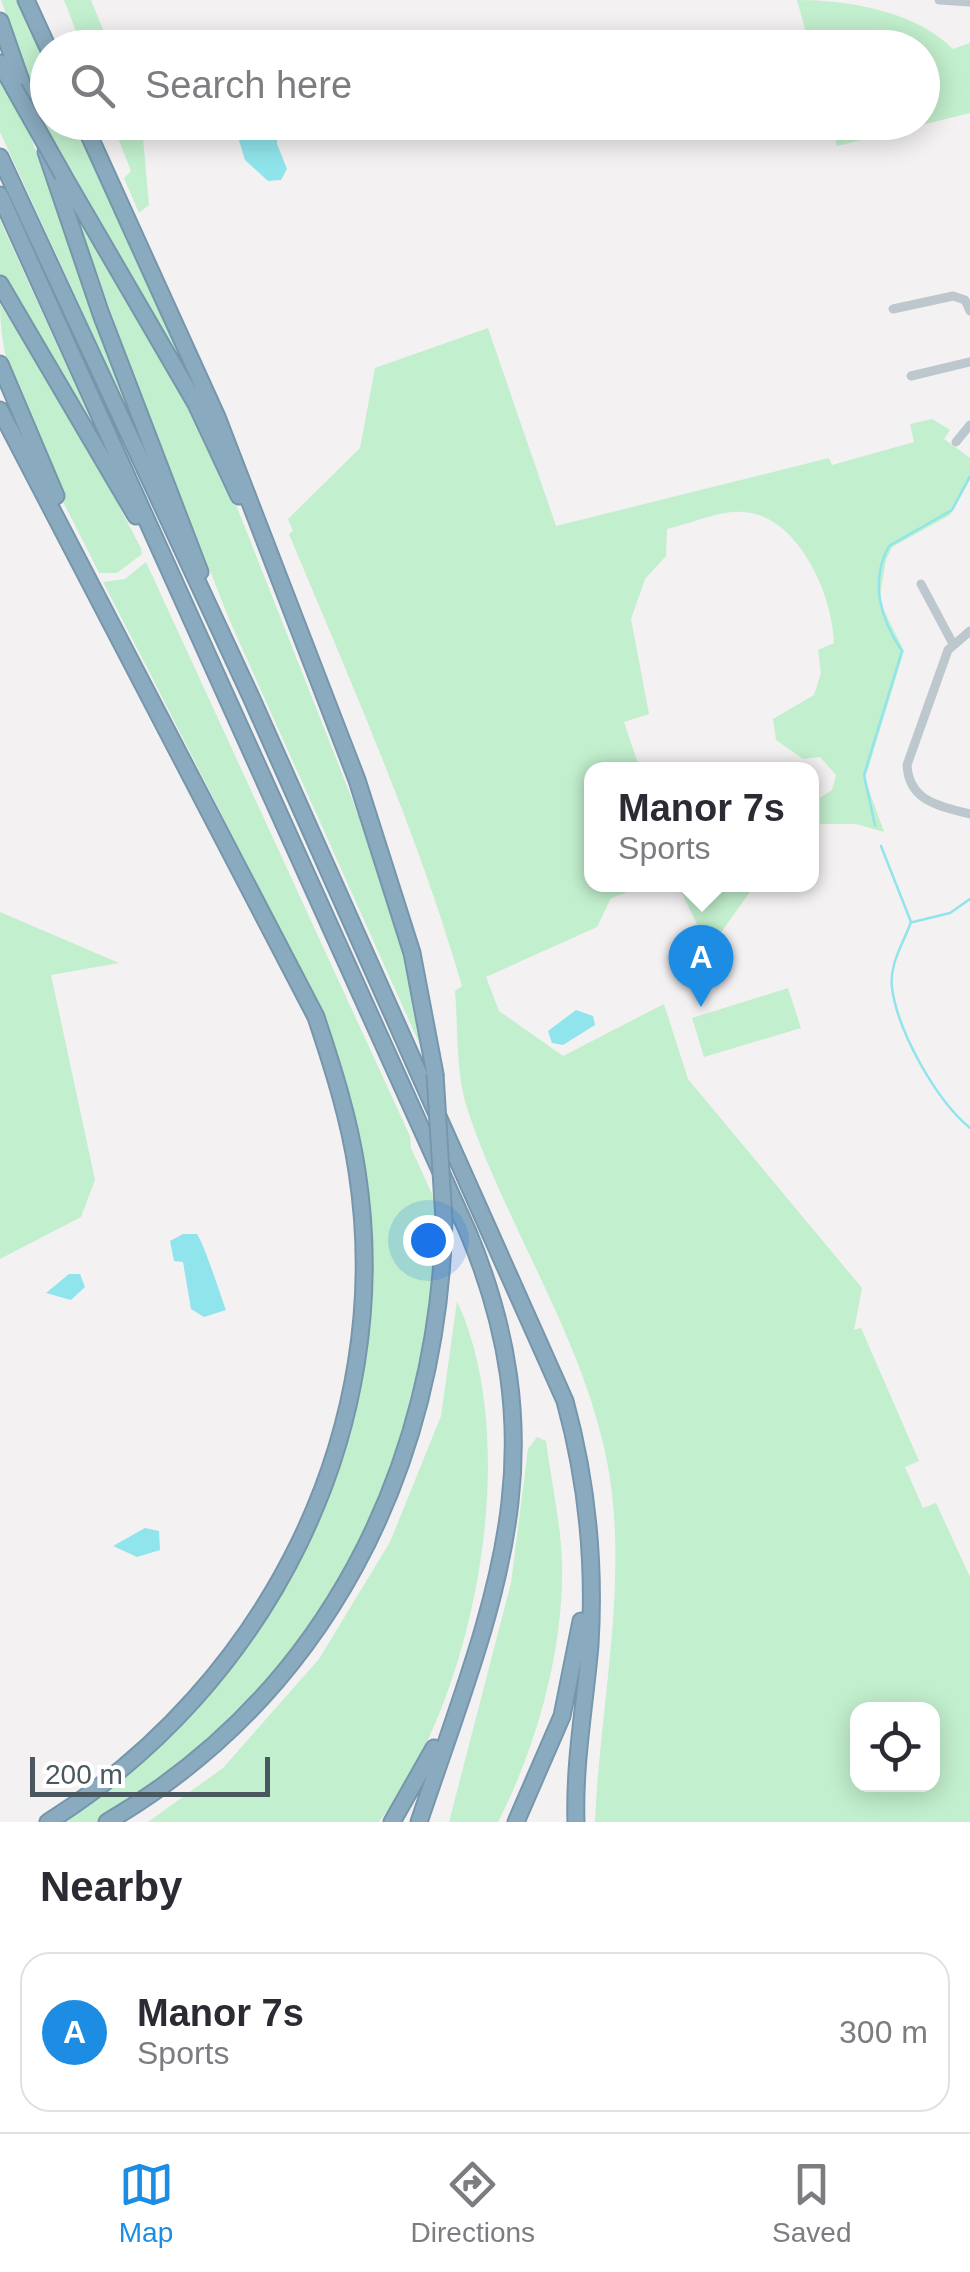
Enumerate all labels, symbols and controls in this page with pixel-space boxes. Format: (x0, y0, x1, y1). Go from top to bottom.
search box (30, 30, 940, 140)
icon: search (65, 58, 120, 113)
text: Search here (145, 64, 352, 106)
popup (584, 762, 819, 892)
text: Manor 7s (618, 787, 785, 829)
text: Sports (618, 830, 711, 866)
pin: A (668, 924, 734, 1007)
your location (403, 1215, 454, 1266)
map controls (850, 1702, 940, 1792)
button: locate (850, 1702, 940, 1792)
scale bar (30, 1752, 270, 1796)
text: 200 m (45, 1759, 123, 1790)
text: Nearby (40, 1863, 182, 1910)
text: Manor 7s (137, 1992, 304, 2034)
text: A (63, 2014, 86, 2050)
text: 300 m (839, 2014, 928, 2050)
text: Sports (137, 2035, 229, 2071)
tab: Map (119, 2157, 174, 2249)
tab: Directions (411, 2157, 535, 2249)
tab: Saved (772, 2157, 851, 2249)

